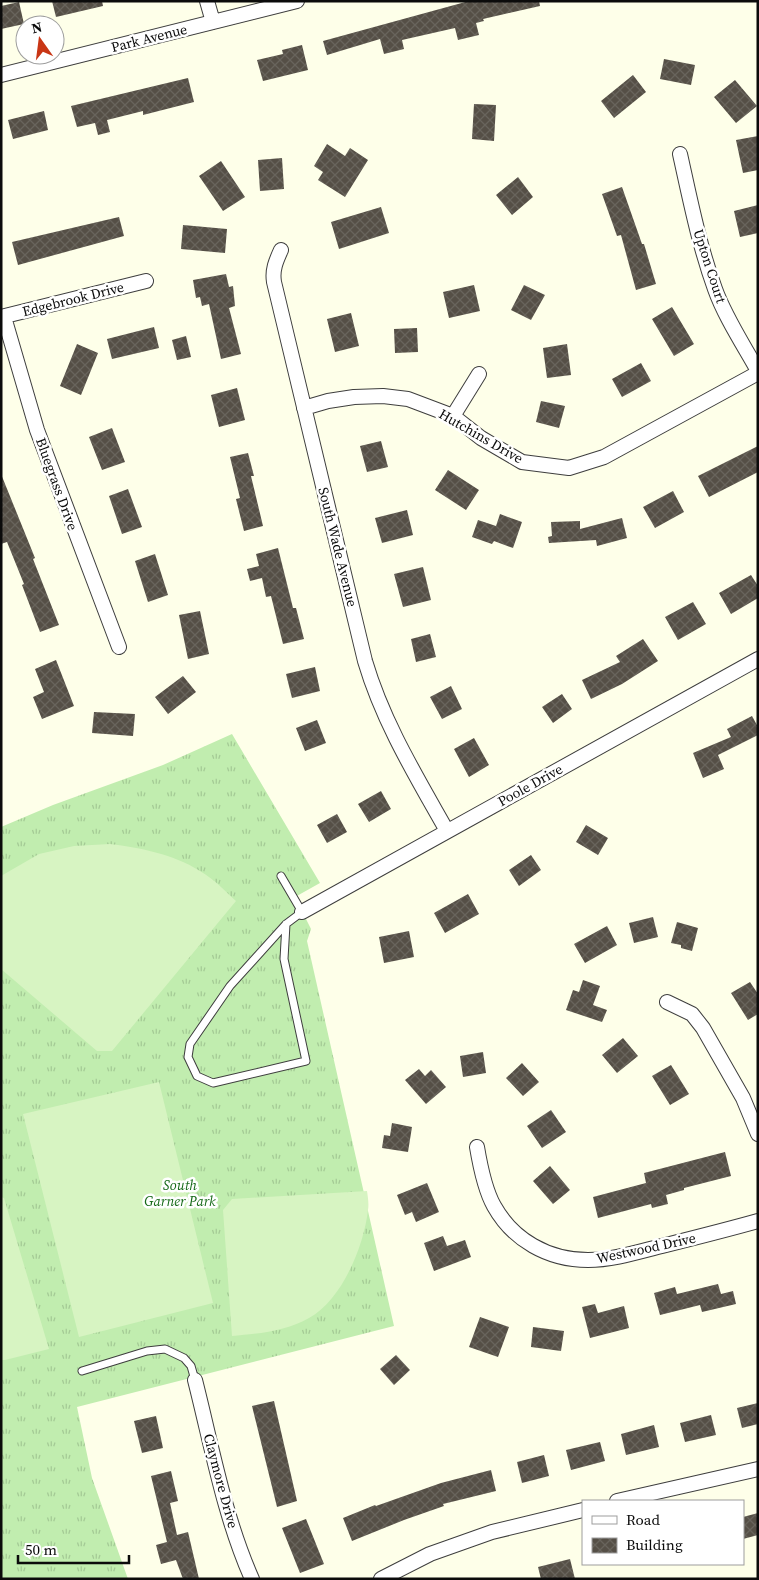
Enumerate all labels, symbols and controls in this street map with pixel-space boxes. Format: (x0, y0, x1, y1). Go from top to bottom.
north arrow (15, 15, 65, 65)
text: N (29, 16, 44, 38)
street label: Park Avenue (109, 19, 189, 57)
street label: Upton Court (689, 226, 732, 306)
street label: Edgebrook Drive (20, 277, 126, 321)
street label: Hutchins Drive (435, 404, 527, 468)
street label: Bluegrass Drive (31, 435, 83, 533)
street label: South Wade Avenue (313, 485, 363, 609)
street label: Poole Drive (494, 759, 566, 811)
park label: South Garner Park (144, 1175, 216, 1211)
street label: Westwood Drive (594, 1228, 698, 1268)
street label: Claymore Drive (199, 1431, 243, 1531)
legend (582, 1500, 744, 1565)
text: Road (626, 1509, 660, 1530)
scale bar (18, 1532, 129, 1564)
text: Building (626, 1534, 683, 1555)
text: 50 m (25, 1539, 57, 1560)

